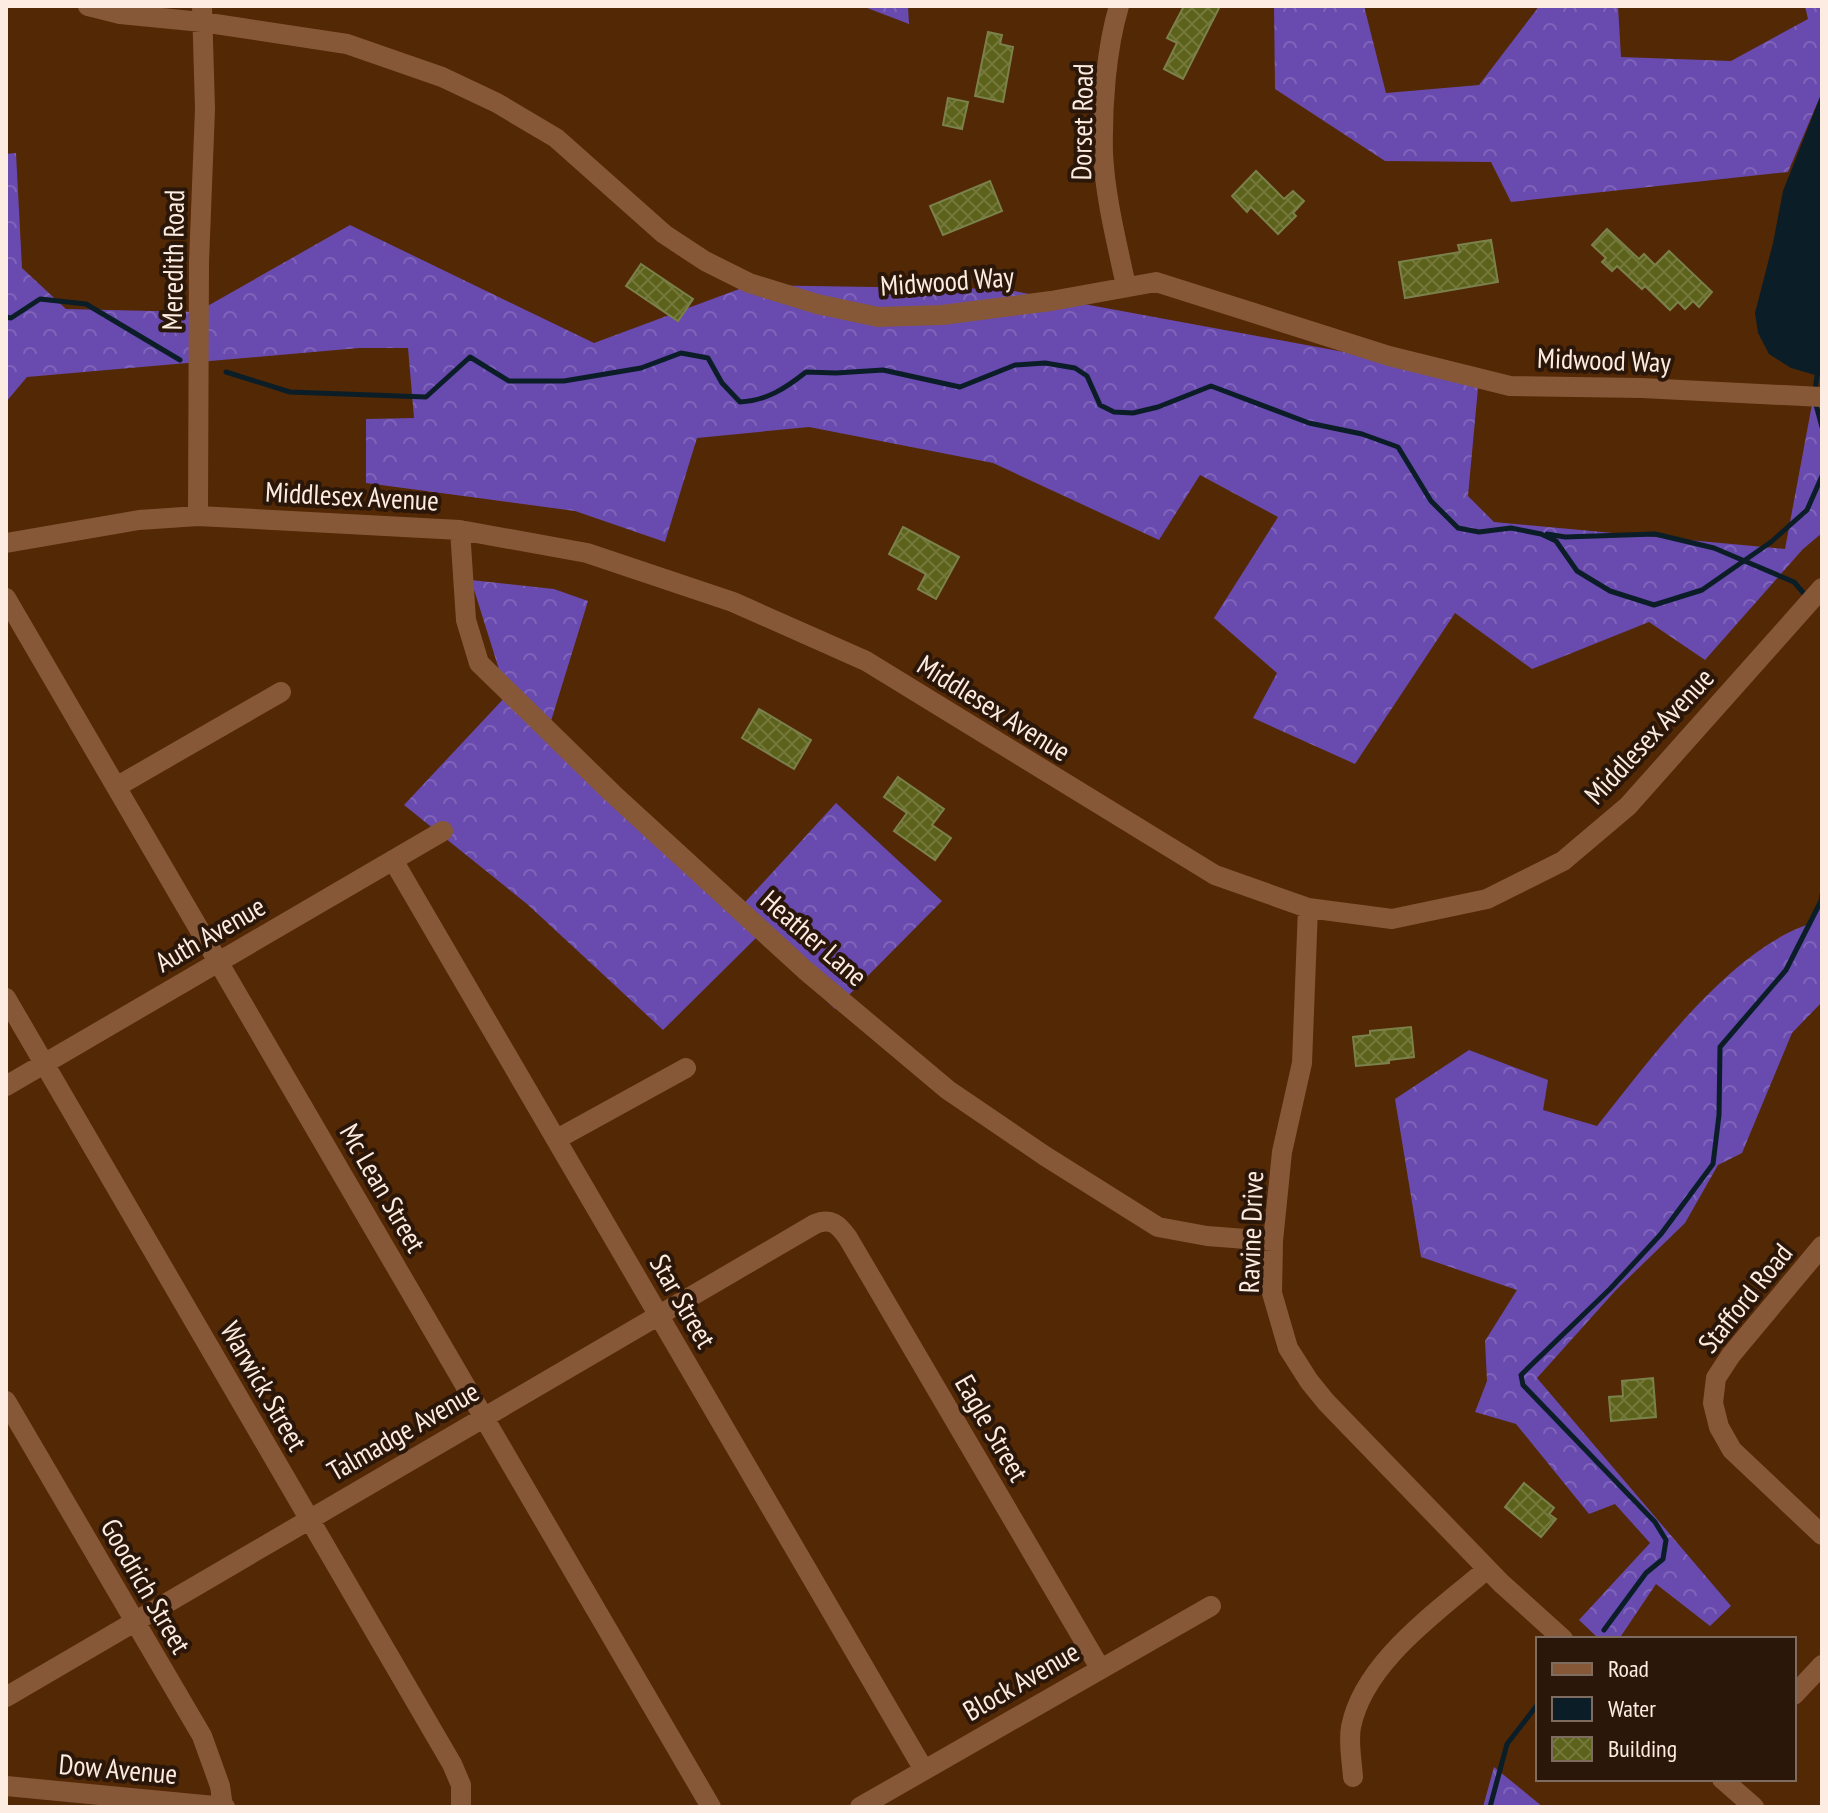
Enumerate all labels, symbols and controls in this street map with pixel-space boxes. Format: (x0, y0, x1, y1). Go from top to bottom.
street label: Dorset Road (1062, 63, 1101, 181)
street label: Meredith Road (153, 189, 192, 331)
street label: Midwood Way (879, 257, 1015, 304)
street label: Midwood Way (1537, 339, 1672, 380)
street label: Middlesex Avenue (264, 472, 440, 519)
street label: Middlesex Avenue (911, 646, 1078, 769)
street label: Middlesex Avenue (1576, 660, 1721, 812)
street label: Heather Lane (753, 881, 875, 994)
street label: Auth Avenue (148, 887, 272, 980)
street label: Mc Lean Street (332, 1117, 435, 1259)
street label: Ravine Drive (1230, 1170, 1271, 1294)
street label: Stafford Road (1689, 1235, 1800, 1360)
street label: Star Street (642, 1247, 725, 1355)
street label: Warwick Street (213, 1314, 316, 1457)
street label: Eagle Street (947, 1368, 1038, 1488)
street label: Talmadge Avenue (320, 1372, 485, 1489)
street label: Goodrich Street (93, 1512, 200, 1660)
street label: Block Avenue (956, 1633, 1085, 1729)
legend (1536, 1637, 1796, 1781)
text: Road (1608, 1653, 1649, 1684)
text: Water (1608, 1693, 1656, 1724)
text: Building (1608, 1733, 1677, 1764)
street label: Dow Avenue (57, 1745, 179, 1792)

